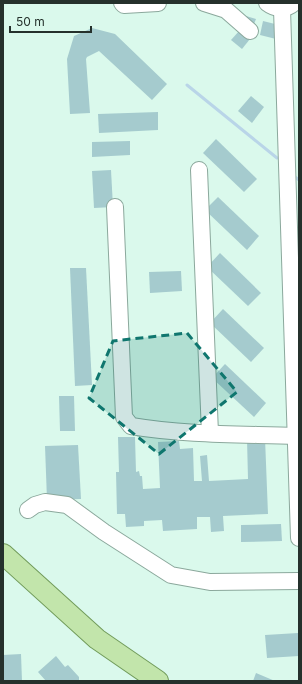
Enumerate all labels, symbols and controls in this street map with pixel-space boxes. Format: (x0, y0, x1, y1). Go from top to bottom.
scale bar (10, 8, 91, 34)
text: 50 m (16, 14, 45, 29)

